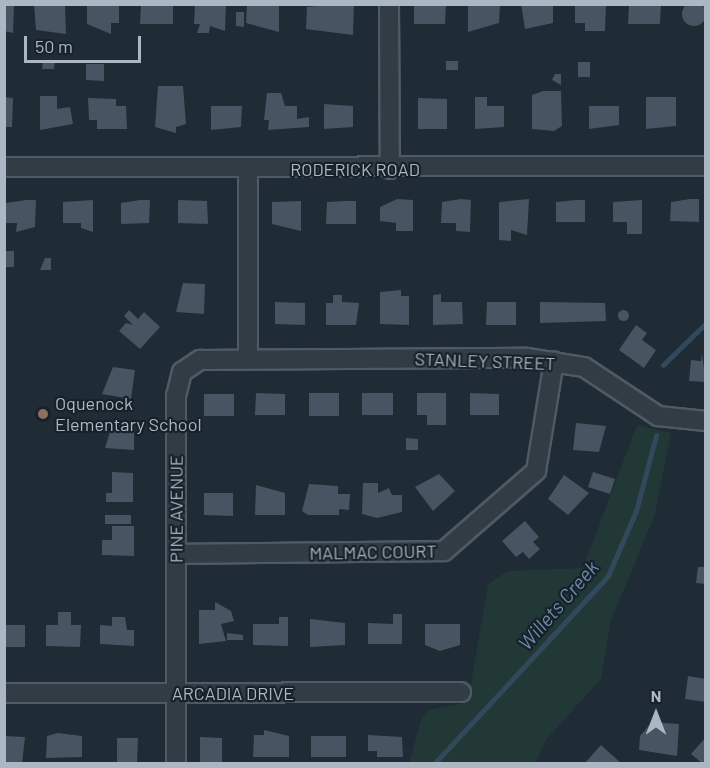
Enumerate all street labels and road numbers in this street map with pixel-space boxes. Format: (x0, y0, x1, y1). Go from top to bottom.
street label: RODERICK ROAD (290, 158, 420, 180)
street label: STANLEY STREET (414, 348, 556, 374)
street label: PINE AVENUE (165, 455, 187, 563)
street label: MALMAC COURT (309, 540, 437, 564)
street label: ARCADIA DRIVE (172, 682, 294, 704)

